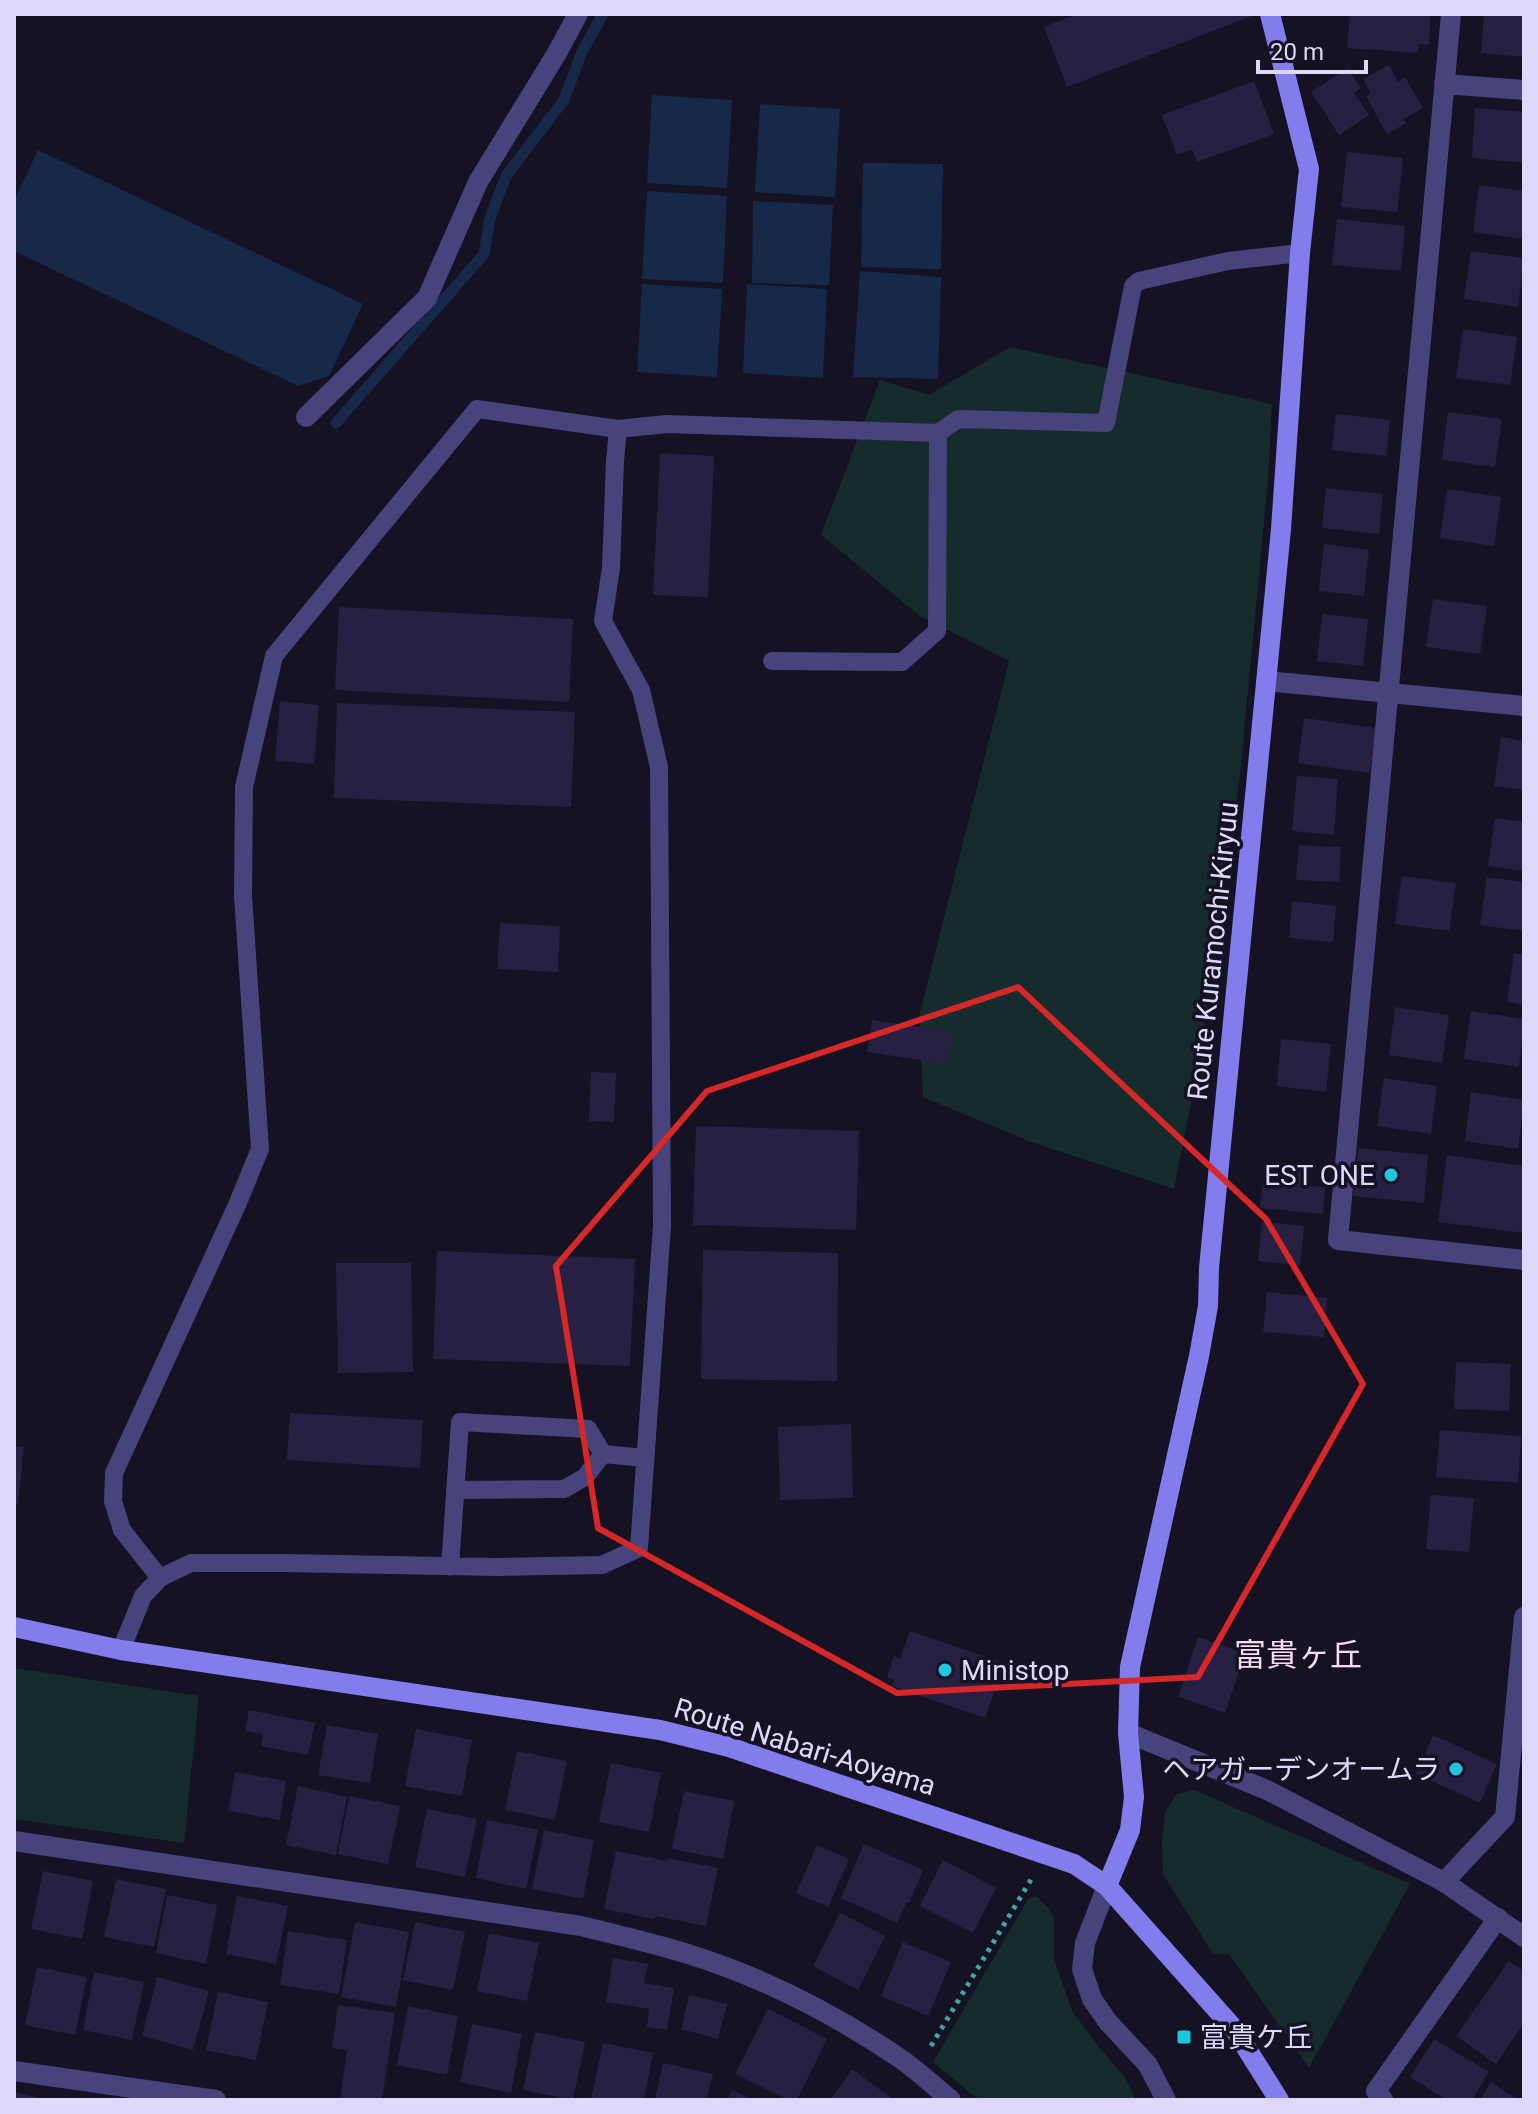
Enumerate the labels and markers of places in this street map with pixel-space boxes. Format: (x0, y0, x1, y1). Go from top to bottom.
place label: EST ONE (1264, 1159, 1375, 1192)
marker: EST ONE (1382, 1166, 1400, 1184)
place label: Ministop (961, 1654, 1070, 1687)
marker: Ministop (936, 1661, 954, 1679)
place label: ヘアガーデンオームラ (1162, 1753, 1440, 1786)
marker: ヘアガーデンオームラ (1447, 1760, 1465, 1778)
place label: 富貴ケ丘 (1200, 2021, 1312, 2054)
marker: 富貴ケ丘 (1175, 2028, 1193, 2046)

